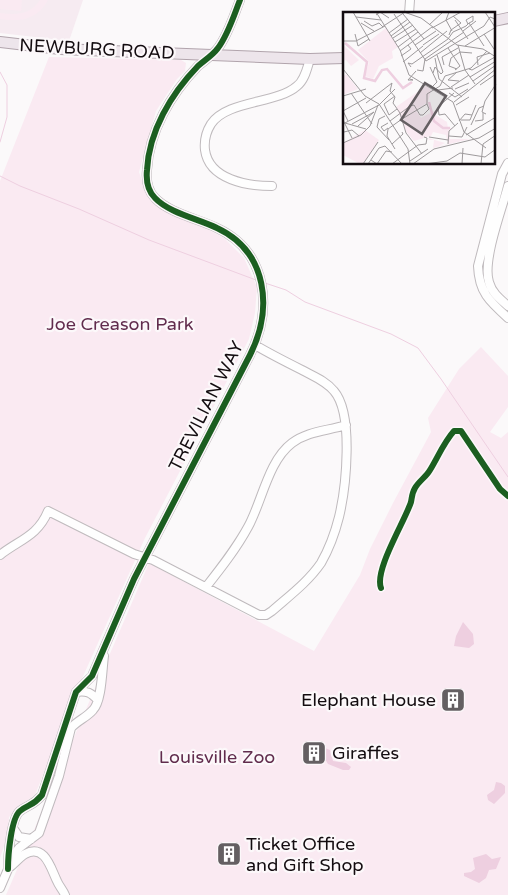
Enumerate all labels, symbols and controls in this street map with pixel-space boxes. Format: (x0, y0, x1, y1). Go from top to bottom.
inset map (343, 12, 496, 165)
street label: NEWBURG ROAD (19, 34, 175, 64)
park label: Joe Creason Park (46, 313, 194, 335)
street label: TREVILIAN WAY (164, 337, 248, 475)
building icon: Elephant House (440, 687, 466, 713)
place label: Elephant House (301, 689, 436, 711)
building icon: Giraffes (301, 740, 327, 766)
place label: Giraffes (332, 742, 399, 764)
park label: Louisville Zoo (159, 746, 275, 768)
place label: Ticket Office and Gift Shop (246, 833, 364, 876)
building icon: Ticket Office and Gift Shop (216, 841, 242, 867)

